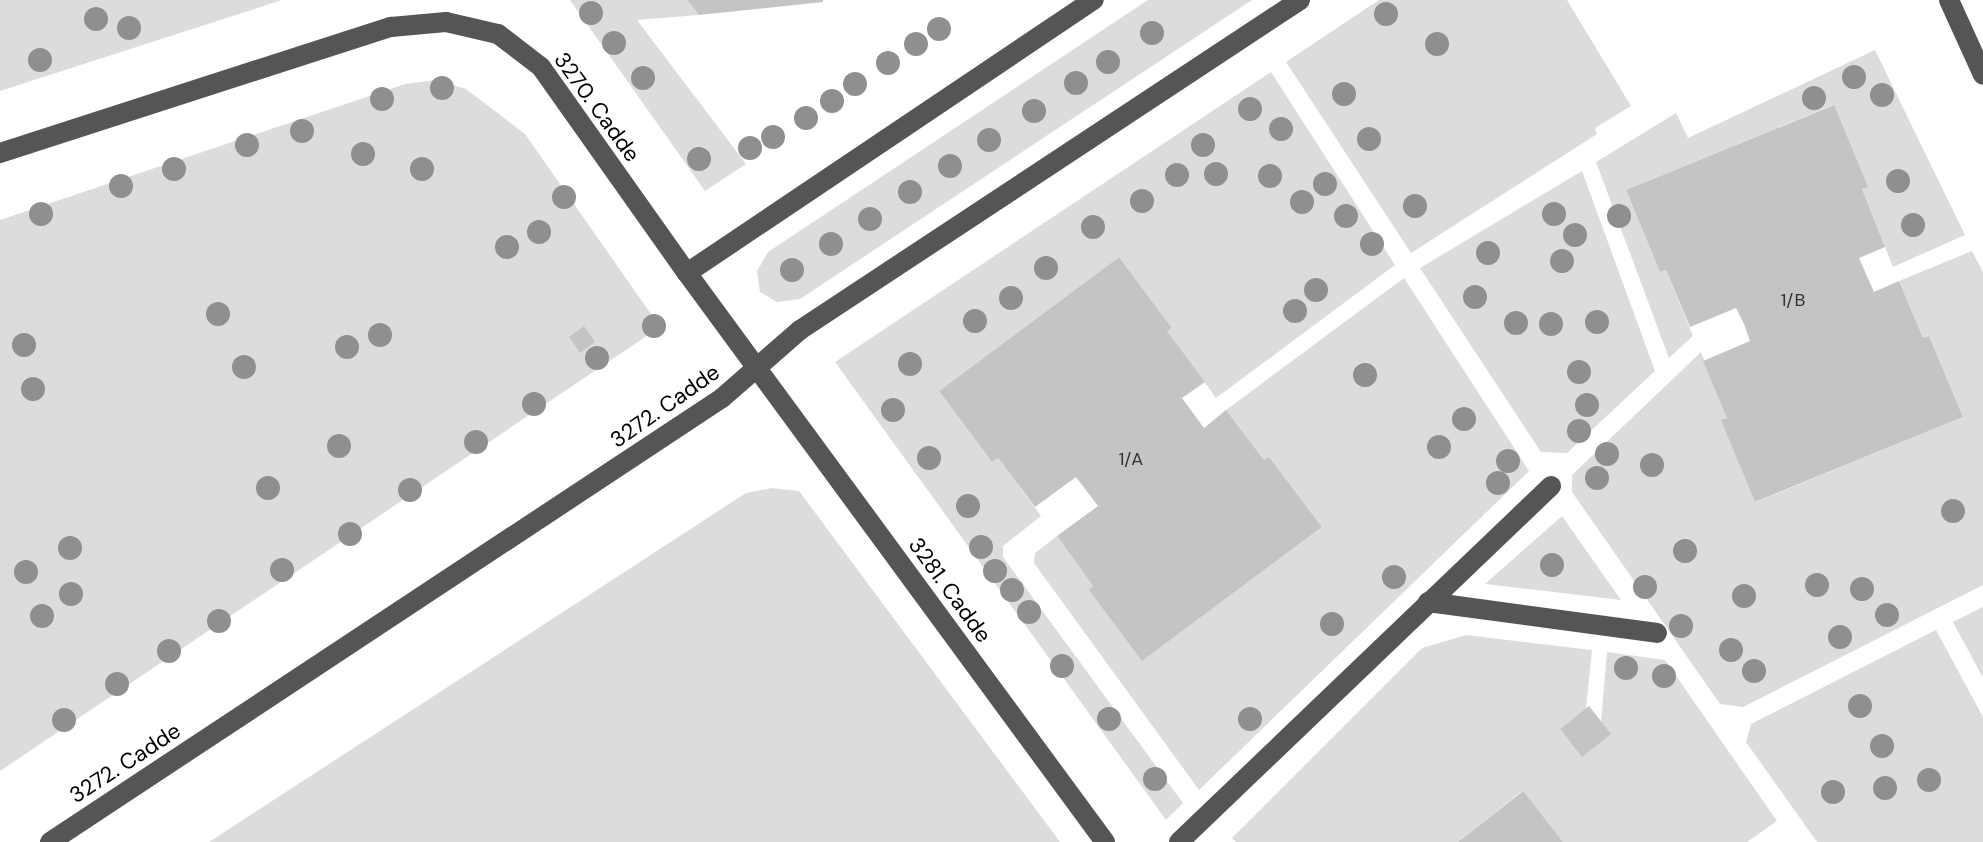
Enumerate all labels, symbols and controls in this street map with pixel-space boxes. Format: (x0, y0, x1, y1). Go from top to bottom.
street label: 3270. Cadde (548, 47, 646, 167)
house number: 1/B (1781, 289, 1805, 311)
street label: 3272. Cadde (605, 359, 725, 453)
house number: 1/A (1119, 448, 1143, 470)
street label: 3281. Cadde (903, 532, 997, 648)
street label: 3272. Cadde (64, 717, 186, 809)

